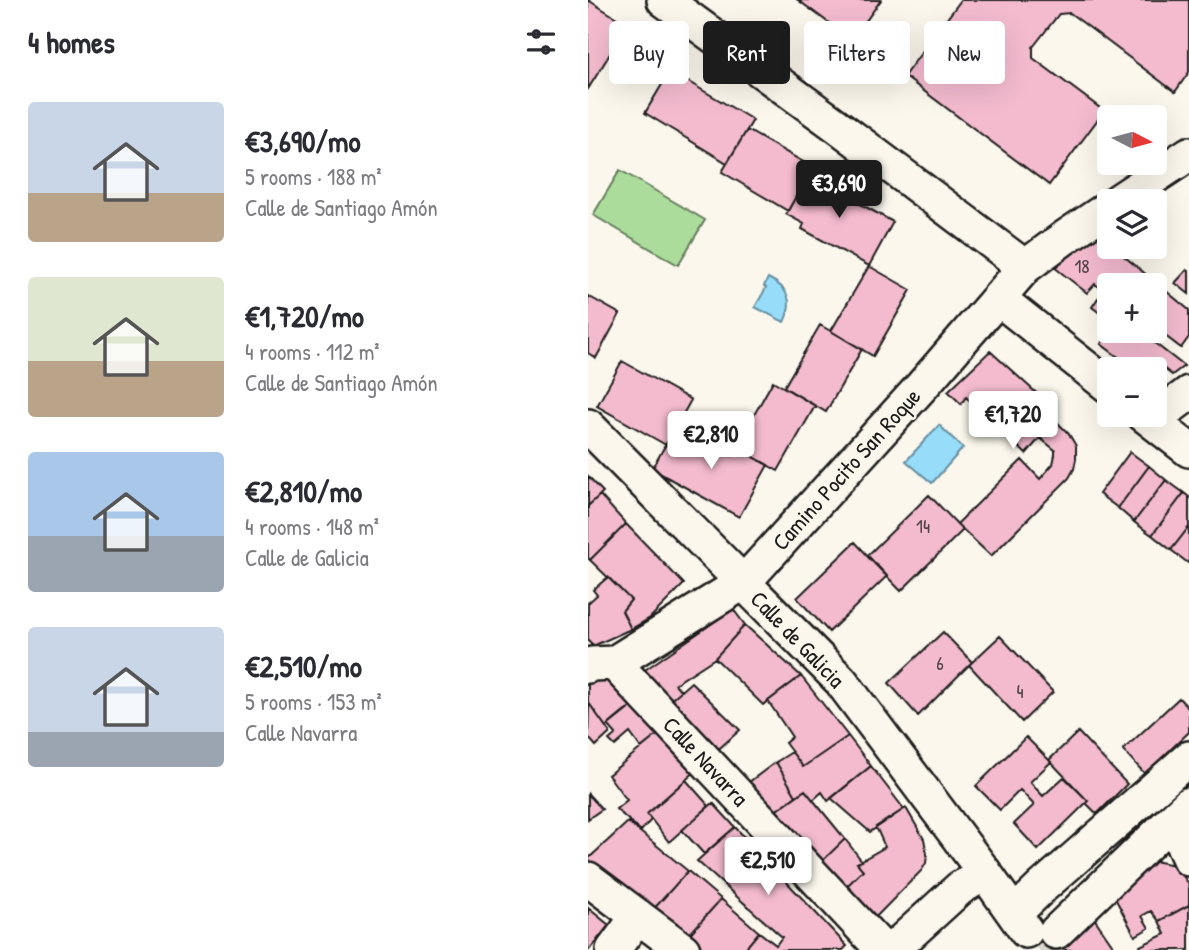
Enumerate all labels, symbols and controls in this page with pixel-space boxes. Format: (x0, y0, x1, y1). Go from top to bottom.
chip: Buy (609, 21, 689, 84)
chip: Rent (703, 21, 790, 84)
chip: Filters (804, 21, 910, 84)
chip: New (924, 21, 1005, 84)
text: 4 homes (28, 22, 115, 62)
icon: filters (522, 23, 560, 61)
north arrow (1097, 105, 1167, 175)
map controls (1097, 105, 1167, 427)
text: €3,690/mo (245, 121, 361, 161)
icon: home (84, 130, 168, 214)
pin: €3,690 (782, 160, 896, 220)
text: 5 rooms · 188 m² (245, 161, 382, 192)
text: €3,690 (812, 167, 866, 198)
button: layers (1097, 189, 1167, 259)
text: Calle de Santiago Amón (245, 192, 438, 223)
house number: 18 (1074, 253, 1090, 279)
button: + (1097, 273, 1167, 343)
text: €1,720/mo (245, 296, 364, 336)
icon: home (84, 305, 168, 389)
text: 4 rooms · 112 m² (245, 336, 380, 367)
button: − (1097, 357, 1167, 427)
text: Calle de Santiago Amón (245, 367, 438, 398)
street label: Camino Pocito San Roque (765, 381, 927, 557)
pin: €1,720 (956, 392, 1070, 451)
text: €1,720 (985, 398, 1041, 429)
pin: €2,810 (654, 412, 768, 471)
text: €2,810 (683, 418, 739, 449)
text: €2,810/mo (245, 471, 362, 511)
icon: home (84, 480, 168, 564)
text: 4 rooms · 148 m² (245, 511, 379, 542)
house number: 14 (916, 513, 930, 539)
text: Calle de Galicia (245, 542, 369, 573)
street label: Calle de Galicia (744, 584, 852, 694)
text: €2,510/mo (245, 646, 362, 686)
house number: 6 (936, 650, 944, 676)
icon: home (84, 655, 168, 739)
house number: 4 (1016, 678, 1024, 704)
text: 5 rooms · 153 m² (245, 686, 382, 717)
street label: Calle Navarra (656, 709, 756, 813)
text: Calle Navarra (245, 717, 357, 748)
pin: €2,510 (711, 838, 825, 897)
text: €2,510 (741, 844, 795, 875)

